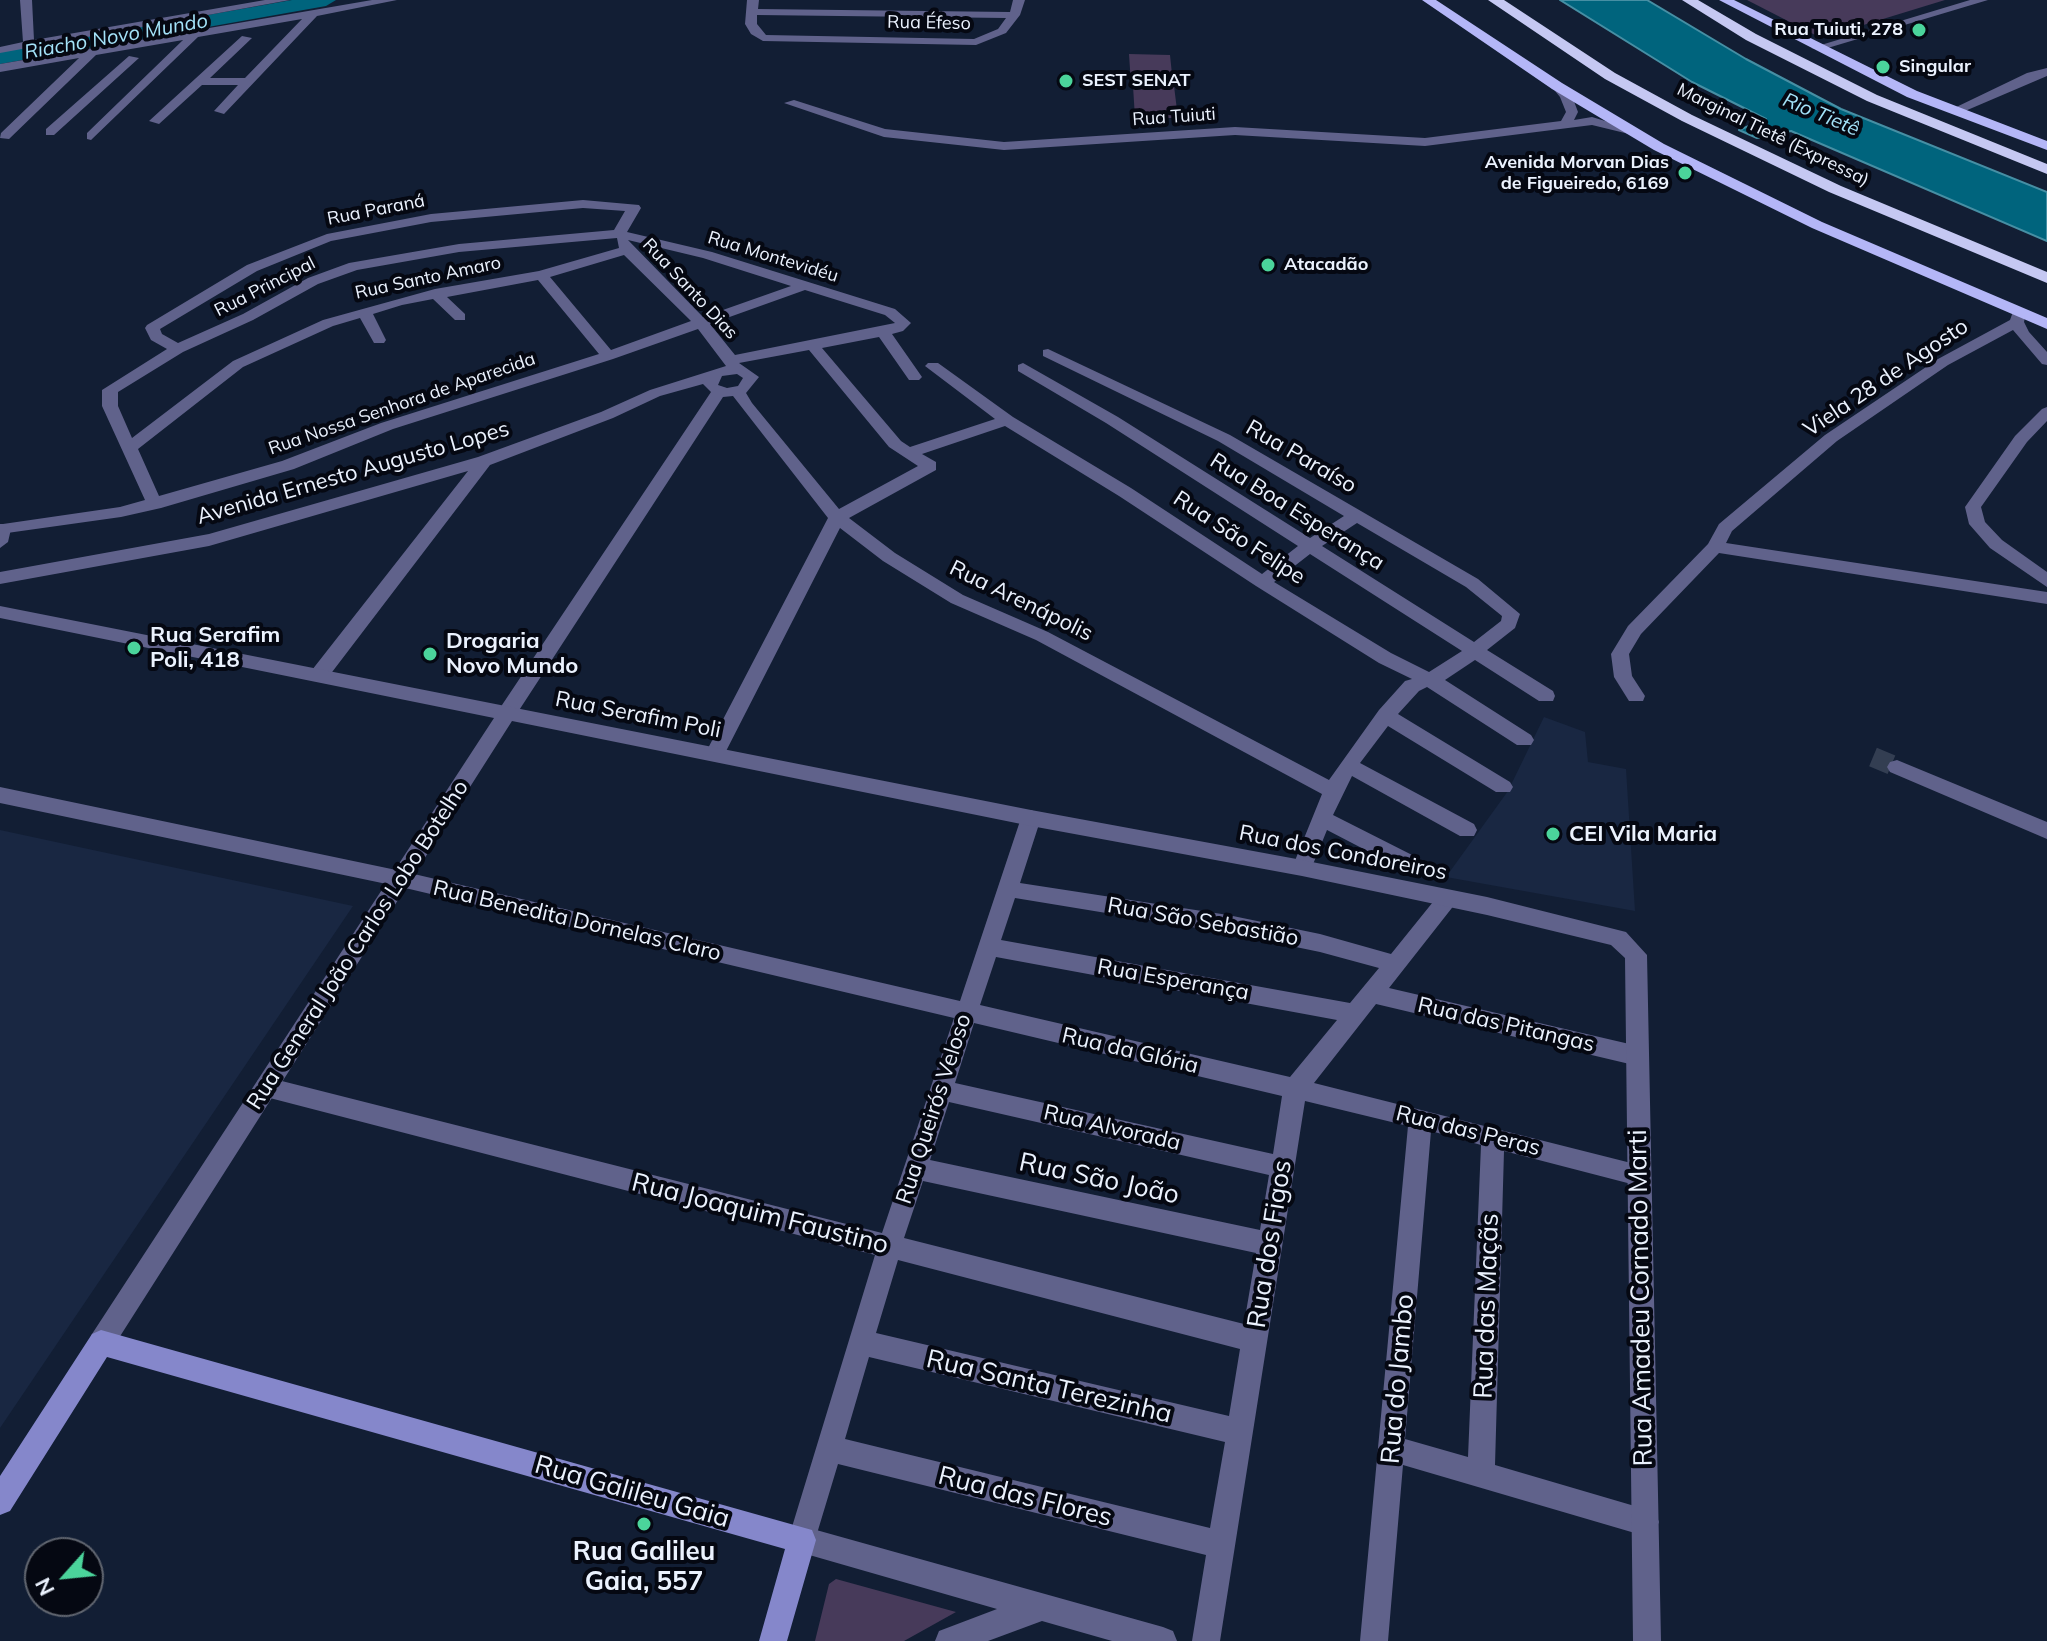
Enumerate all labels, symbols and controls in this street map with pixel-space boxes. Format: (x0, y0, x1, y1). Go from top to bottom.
water label: Riacho Novo Mundo (22, 9, 210, 65)
street label: Rua Éfeso (887, 11, 971, 35)
place label: Rua Tuiuti, 278 (1774, 19, 1903, 41)
marker: Rua Tuiuti, 278 (1910, 21, 1928, 39)
place label: Singular (1899, 56, 1971, 78)
marker: Singular (1874, 58, 1892, 76)
place label: SEST SENAT (1082, 70, 1191, 92)
marker: SEST SENAT (1057, 72, 1075, 90)
street label: Marginal Tietê (Expressa) (1673, 79, 1873, 191)
water label: Rio Tietê (1779, 88, 1863, 142)
street label: Rua Tuiuti (1132, 103, 1216, 131)
place label: Avenida Morvan Dias de Figueiredo, 6169 (1485, 152, 1669, 194)
marker: Avenida Morvan Dias de Figueiredo, 6169 (1676, 164, 1694, 182)
street label: Rua Paraná (325, 190, 427, 230)
street label: Rua Montevidéu (705, 227, 841, 287)
street label: Rua Santo Dias (638, 234, 742, 344)
street label: Rua Principal (211, 252, 319, 322)
street label: Rua Santo Amaro (353, 252, 503, 304)
place label: Atacadão (1284, 254, 1368, 276)
marker: Atacadão (1259, 256, 1277, 274)
street label: Viela 28 de Agosto (1799, 313, 1973, 443)
street label: Rua Nossa Senhora de Aparecida (266, 348, 538, 460)
street label: Rua Paraíso (1241, 415, 1361, 499)
street label: Avenida Ernesto Augusto Lopes (194, 416, 512, 530)
street label: Rua Boa Esperança (1205, 448, 1389, 576)
street label: Rua São Felipe (1168, 486, 1310, 590)
street label: Rua Arenápolis (945, 555, 1097, 647)
place label: Rua Serafim Poli, 418 (150, 622, 280, 674)
place label: Drogaria Novo Mundo (446, 628, 578, 680)
marker: Rua Serafim Poli, 418 (125, 639, 143, 657)
marker: Drogaria Novo Mundo (421, 645, 439, 663)
street label: Rua Serafim Poli (553, 686, 723, 744)
street label: Rua General João Carlos Lobo Botelho (242, 776, 474, 1114)
street label: Rua dos Condoreiros (1237, 820, 1449, 886)
place label: CEI Vila Maria (1569, 821, 1717, 847)
marker: CEI Vila Maria (1544, 825, 1562, 843)
street label: Rua Benedita Dornelas Claro (431, 875, 723, 967)
street label: Rua São Sebastião (1105, 892, 1301, 952)
street label: Rua Esperança (1095, 954, 1251, 1006)
street label: Rua das Pitangas (1415, 992, 1597, 1058)
street label: Rua Queirós Veloso (891, 1011, 977, 1207)
street label: Rua da Glória (1059, 1022, 1201, 1080)
street label: Rua Alvorada (1041, 1099, 1183, 1157)
street label: Rua das Peras (1393, 1100, 1543, 1162)
street label: Rua Amadeu Cornado Marti (1622, 1129, 1660, 1467)
street label: Rua São João (1016, 1147, 1182, 1211)
street label: Rua dos Figos (1241, 1158, 1299, 1330)
street label: Rua Joaquim Faustino (628, 1167, 892, 1261)
street label: Rua das Maçãs (1468, 1213, 1506, 1399)
street label: Rua do Jambo (1375, 1293, 1421, 1465)
street label: Rua Santa Terezinha (923, 1344, 1175, 1430)
street label: Rua Galileu Gaia (531, 1449, 733, 1535)
street label: Rua das Flores (935, 1460, 1115, 1534)
marker: Rua Galileu Gaia, 557 (635, 1515, 653, 1533)
place label: Rua Galileu Gaia, 557 (573, 1536, 715, 1598)
north arrow (24, 1537, 104, 1617)
text: N (28, 1573, 61, 1601)

